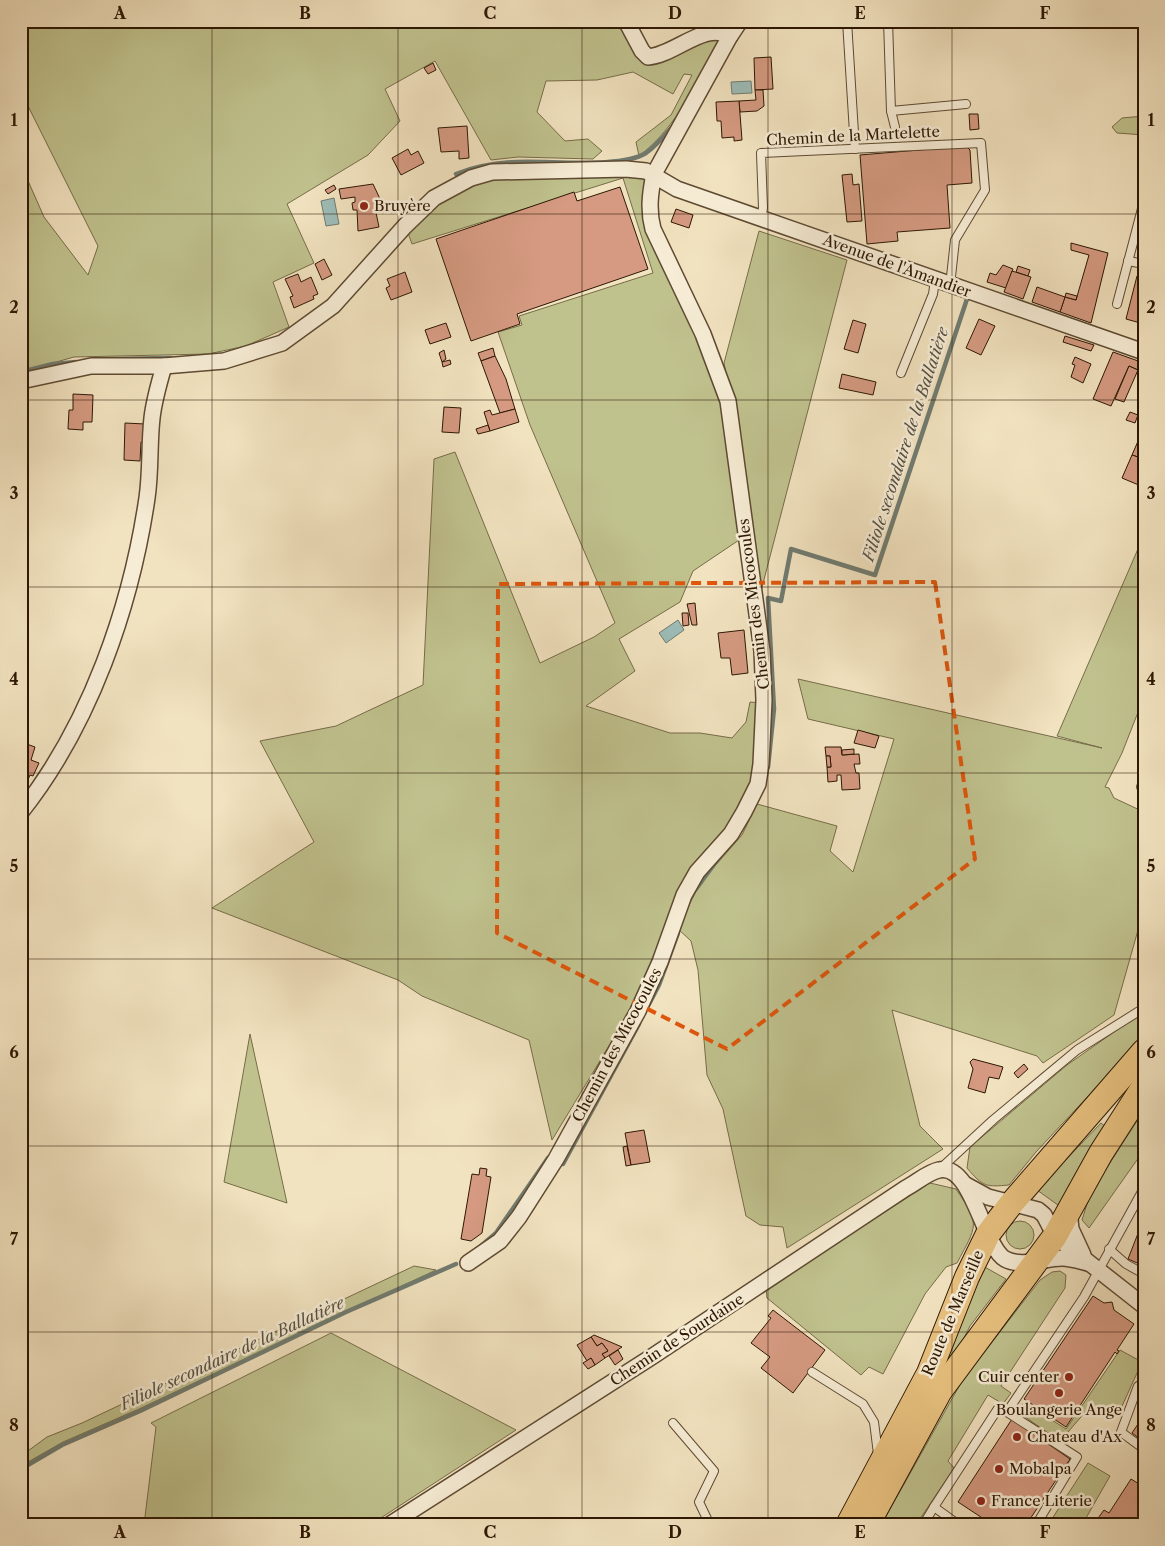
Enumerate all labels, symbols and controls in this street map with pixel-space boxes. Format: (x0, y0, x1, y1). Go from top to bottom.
text: A (113, 3, 127, 23)
text: B (299, 3, 311, 23)
text: C (484, 3, 496, 23)
text: D (668, 3, 682, 23)
text: E (854, 3, 866, 23)
text: F (1040, 3, 1051, 23)
text: 1 (10, 110, 18, 130)
text: 1 (1147, 110, 1155, 130)
street label: Chemin de la Martelette (766, 121, 940, 150)
place label: Bruyère (374, 196, 431, 215)
marker: Bruyère (358, 200, 370, 212)
street label: Avenue de l'Amandier (819, 230, 975, 301)
text: 2 (9, 297, 19, 317)
text: 2 (1146, 297, 1156, 317)
water label: Filiole secondaire de la Ballatière (857, 323, 953, 565)
text: 3 (9, 483, 19, 503)
text: 3 (1146, 483, 1156, 503)
street label: Chemin des Micocoules (734, 518, 773, 690)
text: 4 (9, 669, 19, 689)
text: 4 (1146, 669, 1156, 689)
text: 5 (10, 856, 19, 876)
text: 5 (1147, 856, 1156, 876)
street label: Chemin des Micocoules (568, 964, 665, 1125)
text: 6 (9, 1042, 19, 1062)
text: 6 (1146, 1042, 1156, 1062)
text: 7 (10, 1229, 19, 1249)
text: 7 (1147, 1229, 1156, 1249)
street label: Route de Marseille (917, 1247, 988, 1378)
street label: Chemin de Sourdaine (606, 1289, 747, 1390)
water label: Filiole secondaire de la Ballatière (115, 1292, 348, 1415)
place label: Cuir center (978, 1367, 1060, 1386)
marker: Cuir center (1063, 1371, 1075, 1383)
marker: Boulangerie Ange (1053, 1387, 1065, 1399)
place label: Boulangerie Ange (996, 1400, 1122, 1419)
text: 8 (9, 1415, 19, 1435)
text: 8 (1146, 1415, 1156, 1435)
place label: Chateau d'Ax (1027, 1427, 1122, 1446)
marker: Chateau d'Ax (1011, 1431, 1023, 1443)
place label: Mobalpa (1009, 1459, 1072, 1478)
marker: Mobalpa (993, 1463, 1005, 1475)
place label: France Literie (991, 1491, 1092, 1510)
marker: France Literie (975, 1495, 987, 1507)
text: A (113, 1522, 127, 1542)
text: B (299, 1522, 311, 1542)
text: C (484, 1522, 496, 1542)
text: D (668, 1522, 682, 1542)
text: E (854, 1522, 866, 1542)
text: F (1040, 1522, 1051, 1542)

